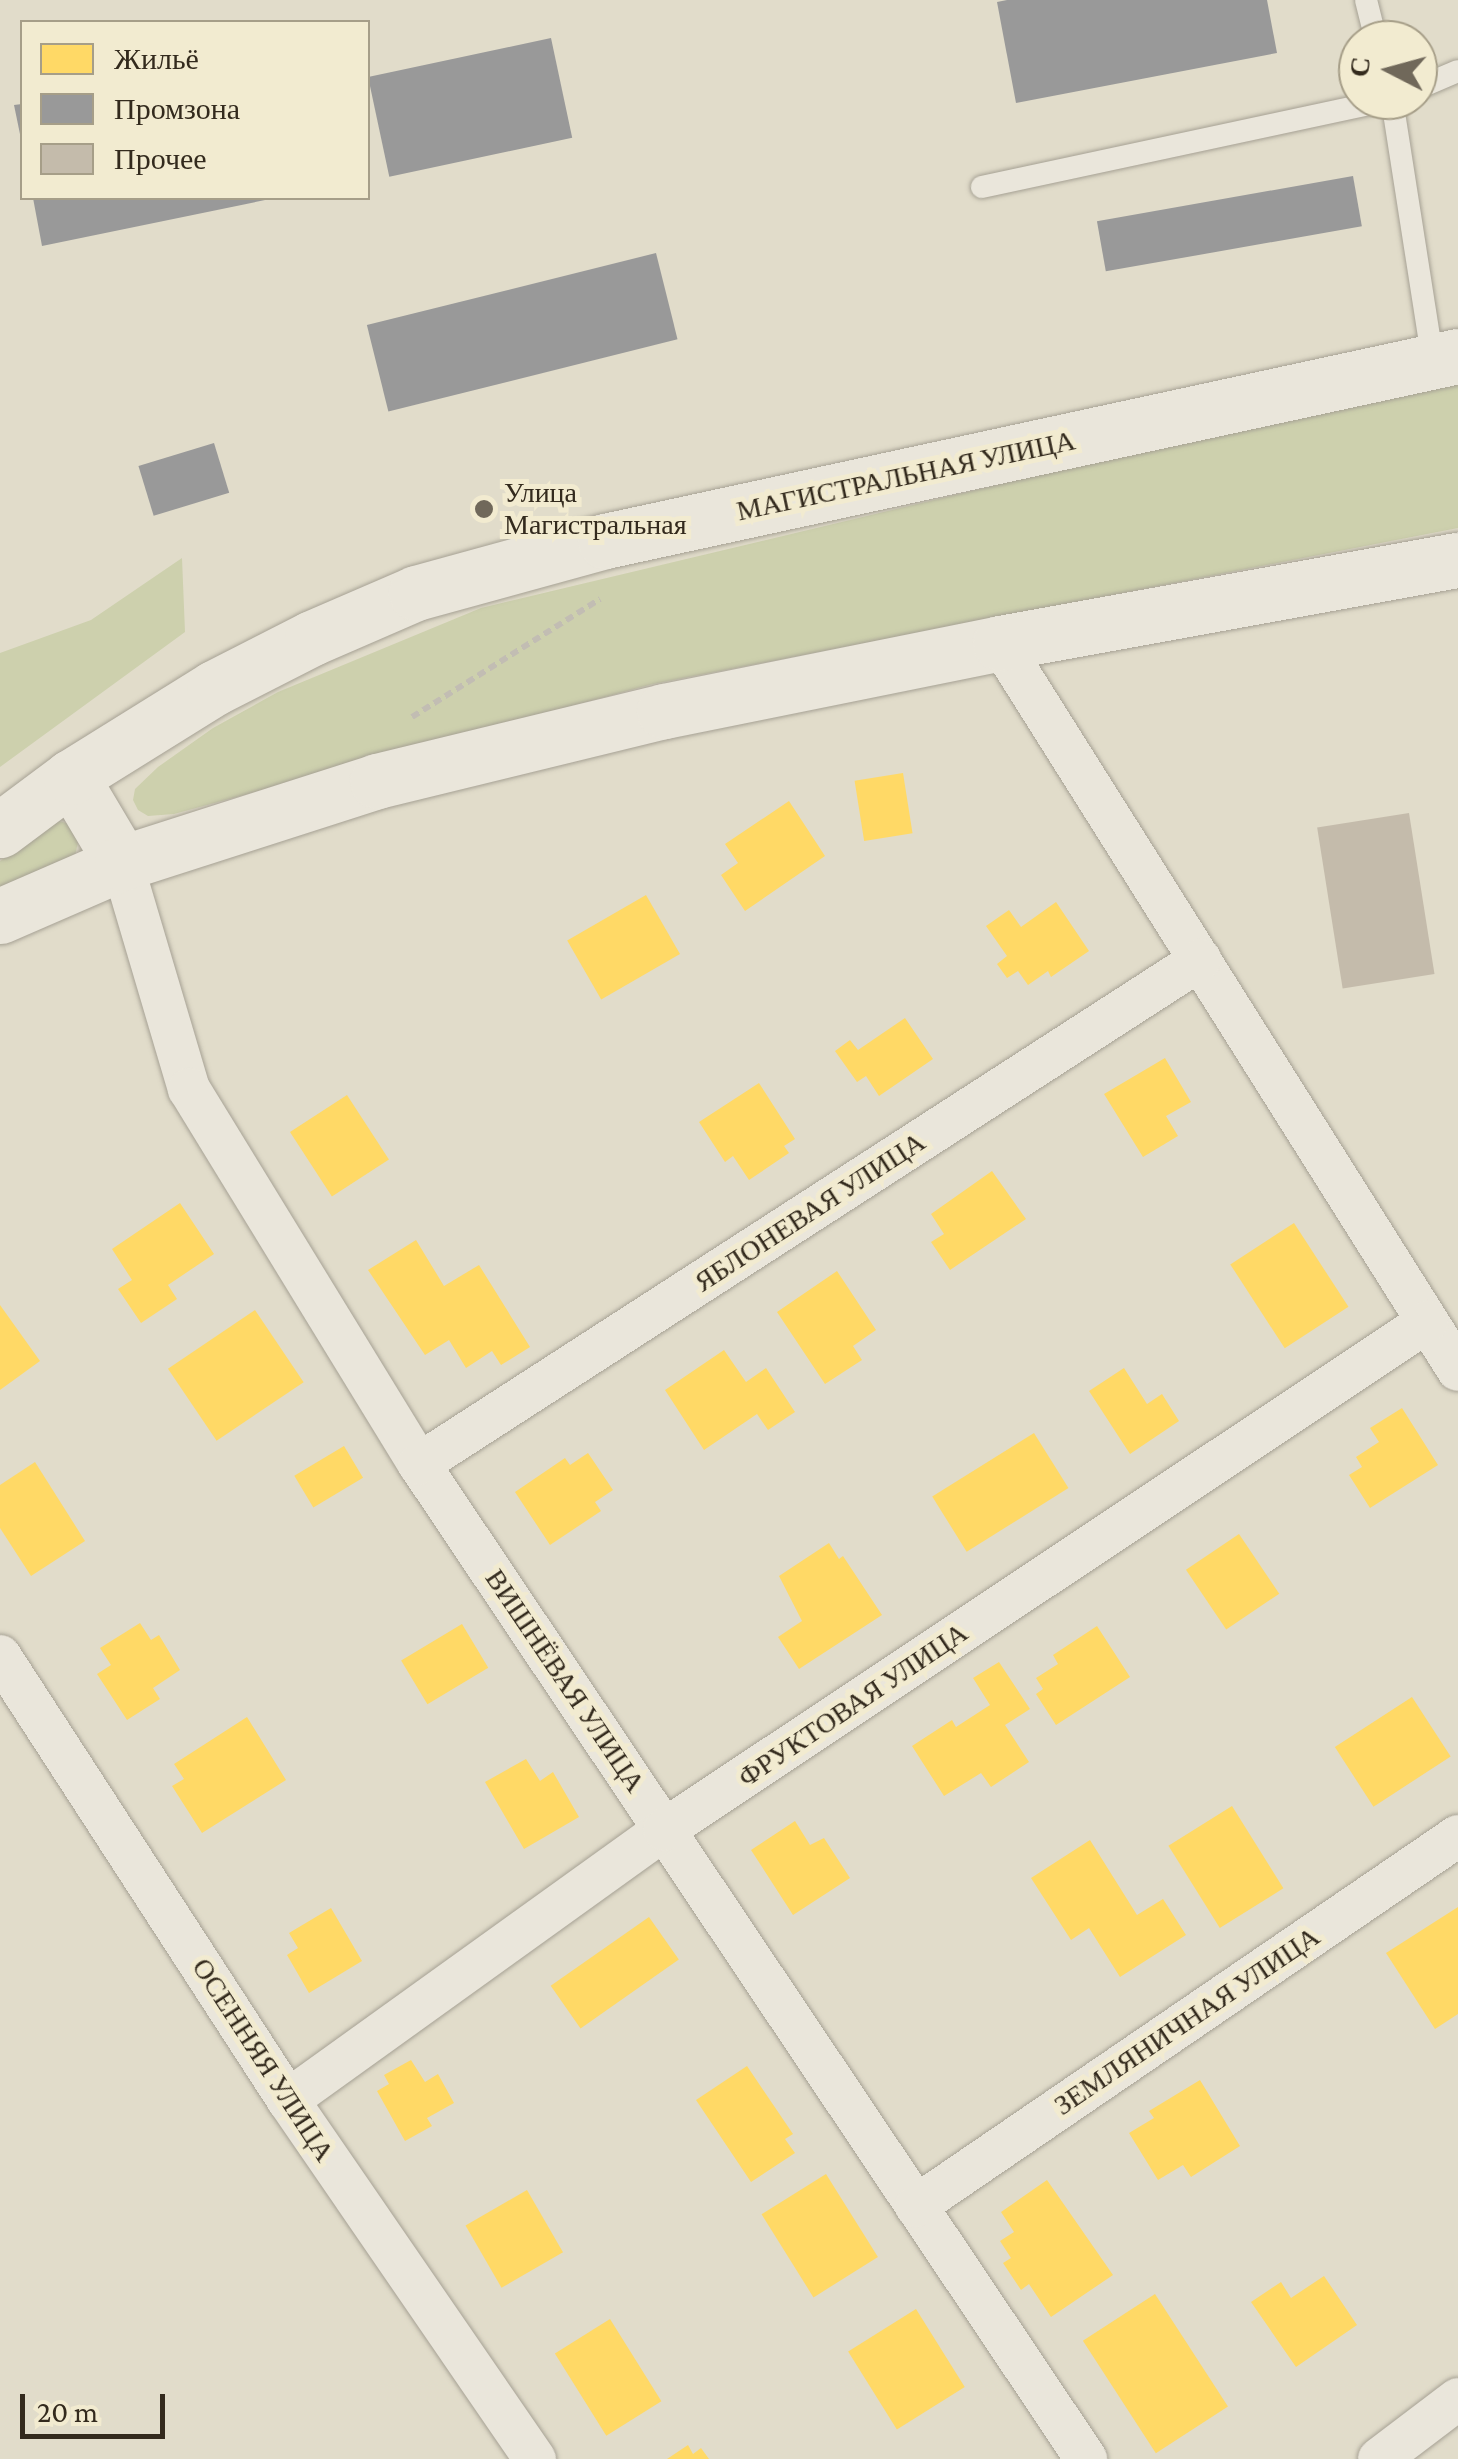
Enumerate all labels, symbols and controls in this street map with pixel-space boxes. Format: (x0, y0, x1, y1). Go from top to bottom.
legend (20, 20, 370, 200)
north arrow (1338, 20, 1438, 120)
text: Жильё (114, 42, 199, 75)
text: С (1343, 55, 1376, 79)
text: Промзона (114, 92, 240, 125)
text: Прочее (114, 142, 207, 175)
street label: МАГИСТРАЛЬНАЯ УЛИЦА (734, 424, 1078, 528)
place label: Улица Магистральная (504, 476, 687, 542)
marker: Улица Магистральная (473, 498, 495, 520)
street label: ЯБЛОНЕВАЯ УЛИЦА (688, 1125, 932, 1299)
street label: ВИШНЁВАЯ УЛИЦА (478, 1563, 652, 1799)
street label: ФРУКТОВАЯ УЛИЦА (732, 1616, 974, 1794)
street label: ЗЕМЛЯНИЧНАЯ УЛИЦА (1048, 1920, 1326, 2122)
street label: ОСЕННЯЯ УЛИЦА (185, 1952, 341, 2168)
scale bar (25, 2374, 170, 2436)
text: 20 m (37, 2395, 98, 2428)

